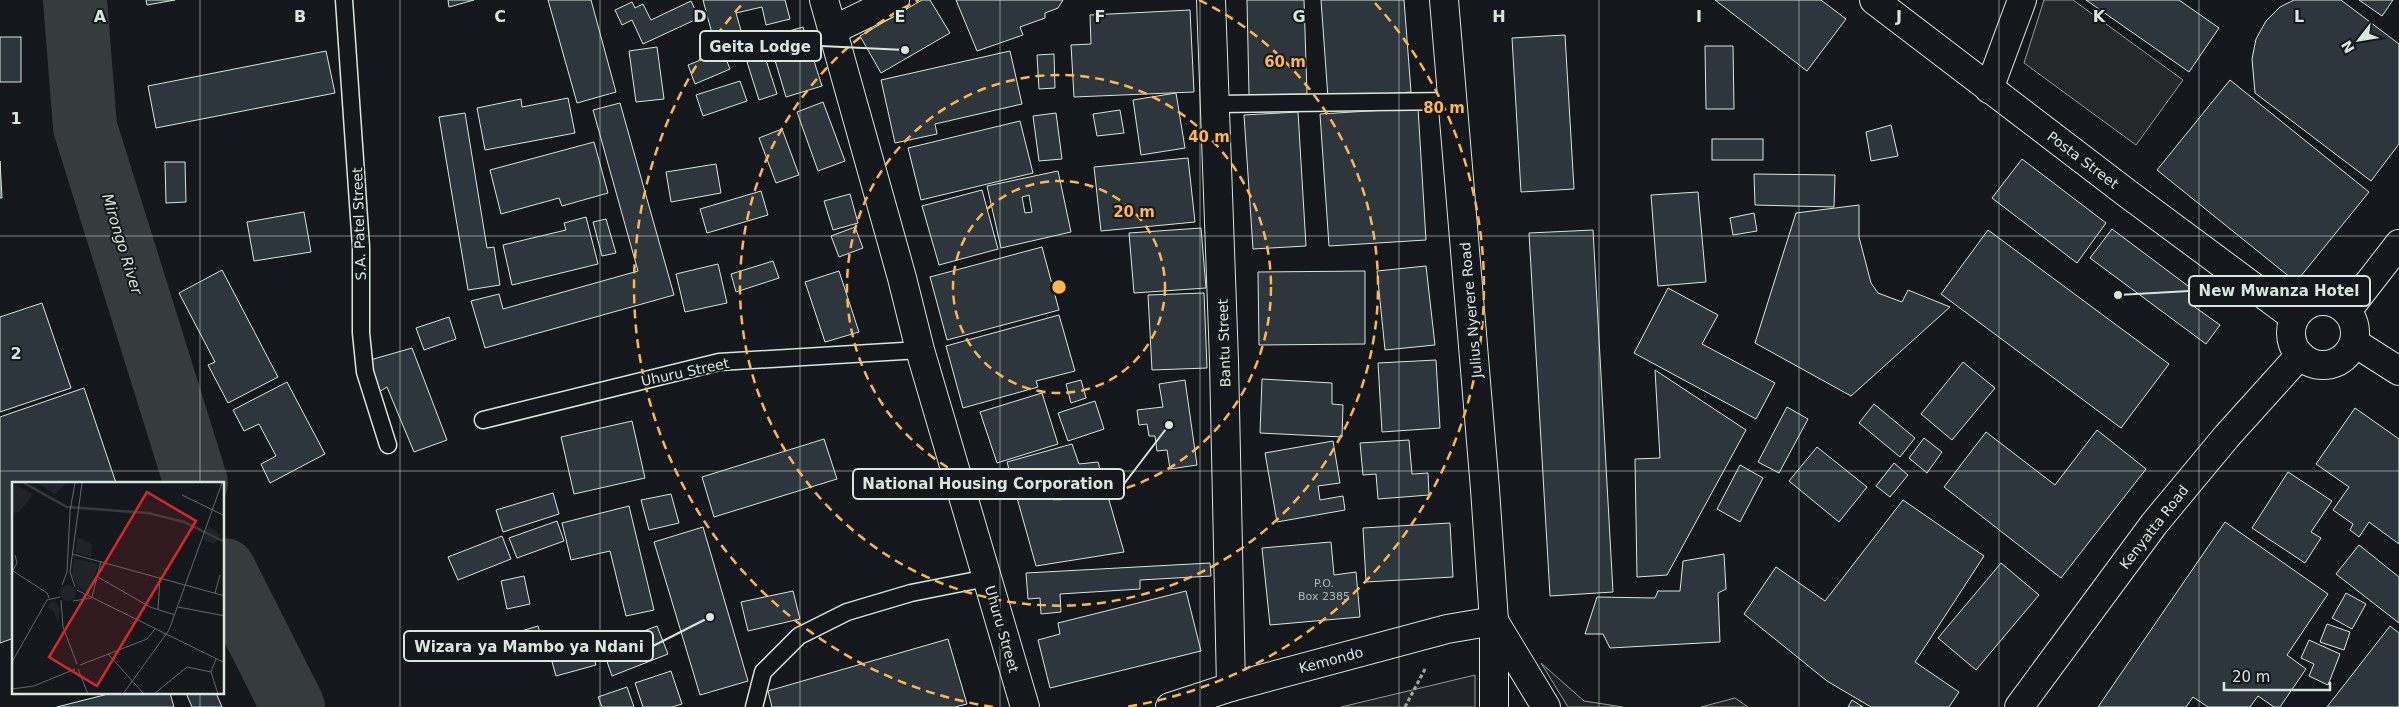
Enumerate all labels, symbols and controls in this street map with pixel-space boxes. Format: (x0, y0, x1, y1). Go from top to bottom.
text: A (94, 7, 107, 26)
text: B (294, 7, 306, 26)
text: C (494, 7, 506, 26)
text: D (693, 7, 707, 26)
text: E (895, 7, 905, 26)
text: F (1095, 7, 1105, 26)
text: G (1292, 7, 1306, 26)
text: H (1492, 7, 1506, 26)
text: I (1696, 7, 1702, 26)
text: J (1895, 7, 1902, 26)
text: K (2093, 7, 2106, 26)
text: L (2294, 7, 2304, 26)
north arrow (2334, 15, 2384, 65)
callout: Geita Lodge (700, 31, 821, 61)
text: Geita Lodge (709, 38, 811, 56)
text: N (2338, 38, 2358, 56)
text: 60 m (1264, 53, 1306, 71)
text: 80 m (1423, 99, 1465, 117)
text: 1 (10, 109, 22, 128)
text: 40 m (1188, 128, 1230, 146)
street label: Posta Street (2044, 128, 2122, 192)
street label: S.A. Patel Street (349, 167, 369, 281)
water label: Mirongo River (98, 191, 146, 297)
text: 20 m (1113, 203, 1155, 221)
street label: Julius Nyerere Road (1457, 241, 1485, 380)
callout: New Mwanza Hotel (2189, 276, 2370, 306)
centre of rings (1050, 278, 1068, 296)
text: New Mwanza Hotel (2199, 282, 2359, 300)
street label: Bantu Street (1214, 298, 1234, 387)
text: 2 (10, 344, 22, 363)
street label: Uhuru Street (640, 355, 731, 389)
callout: National Housing Corporation (853, 469, 1124, 499)
text: National Housing Corporation (862, 475, 1114, 493)
inset map (12, 482, 225, 694)
street label: Kenyatta Road (2116, 482, 2192, 572)
house number: P.O. Box 2385 (1298, 577, 1350, 603)
street label: Uhuru Street (982, 584, 1022, 675)
callout: Wizara ya Mambo ya Ndani (404, 631, 653, 661)
text: Wizara ya Mambo ya Ndani (414, 638, 644, 656)
street label: Kemondo (1297, 644, 1365, 676)
scale bar (2224, 660, 2330, 692)
text: 20 m (2232, 668, 2270, 686)

